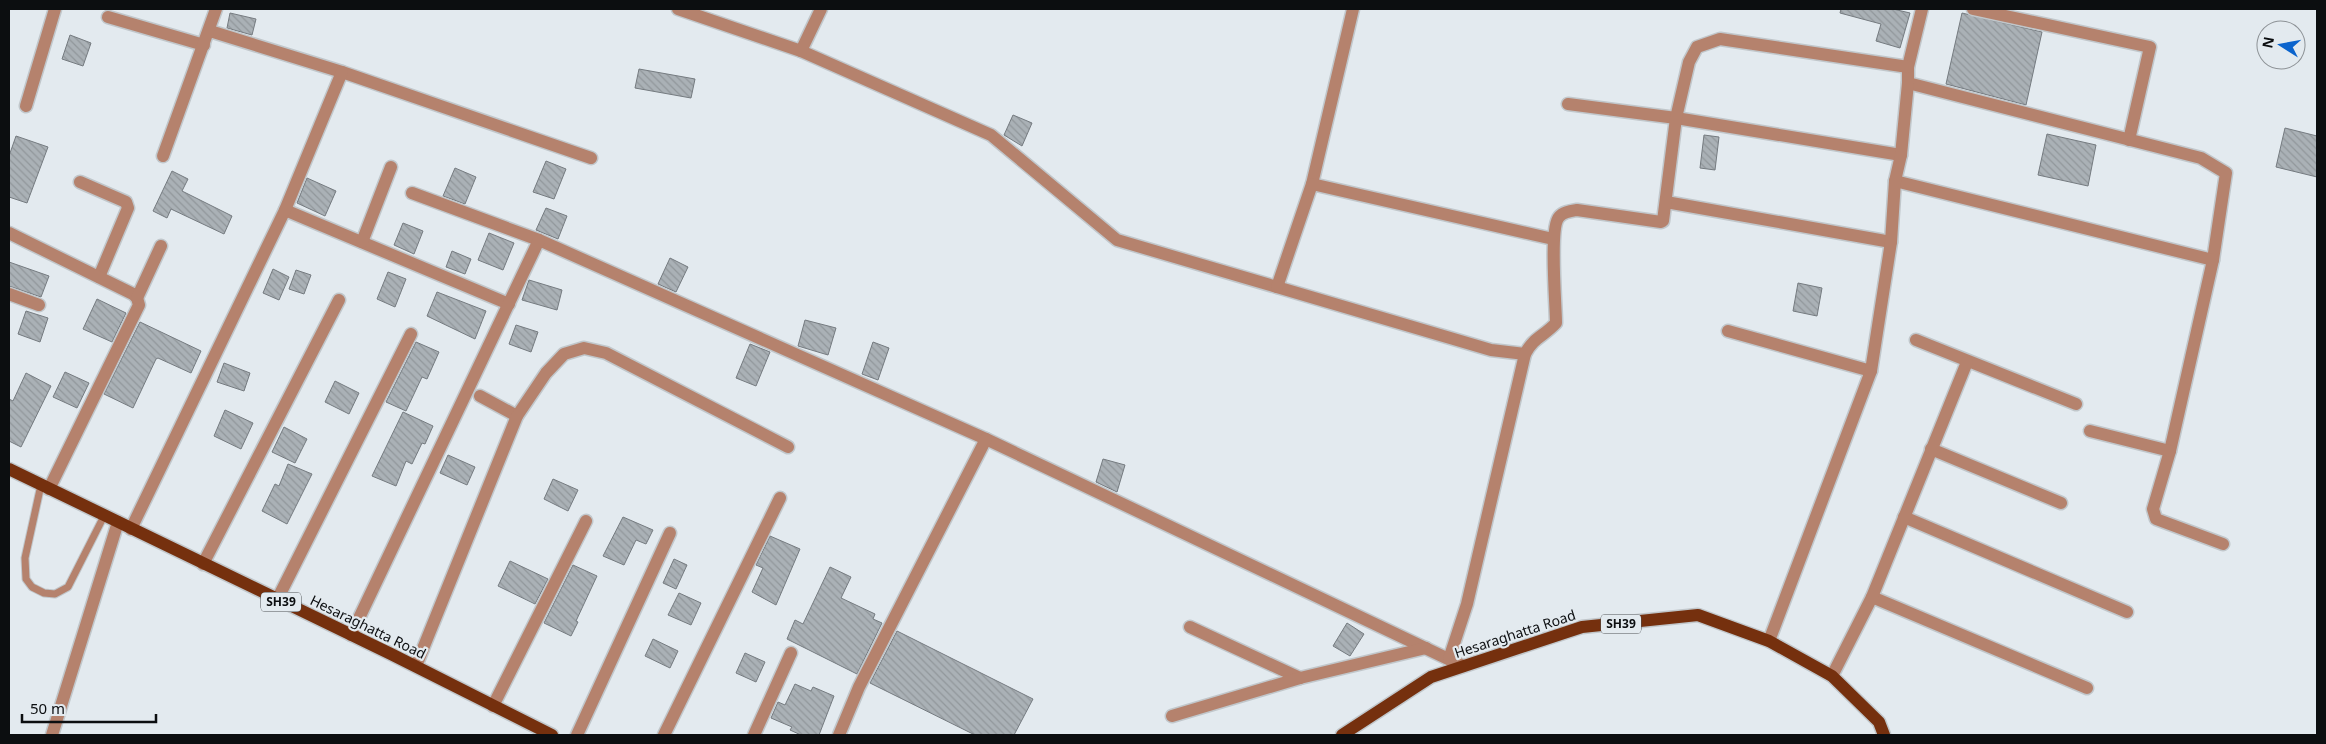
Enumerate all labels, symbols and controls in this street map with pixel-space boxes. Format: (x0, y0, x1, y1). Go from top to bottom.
north arrow (2256, 20, 2306, 70)
text: N (2257, 35, 2278, 50)
street label: Hesaraghatta Road (307, 590, 429, 663)
road number: SH39 (261, 592, 301, 612)
street label: Hesaraghatta Road (1452, 605, 1578, 662)
road number: SH39 (1601, 614, 1641, 634)
scale bar (22, 692, 156, 724)
text: 50 m (30, 698, 65, 718)

